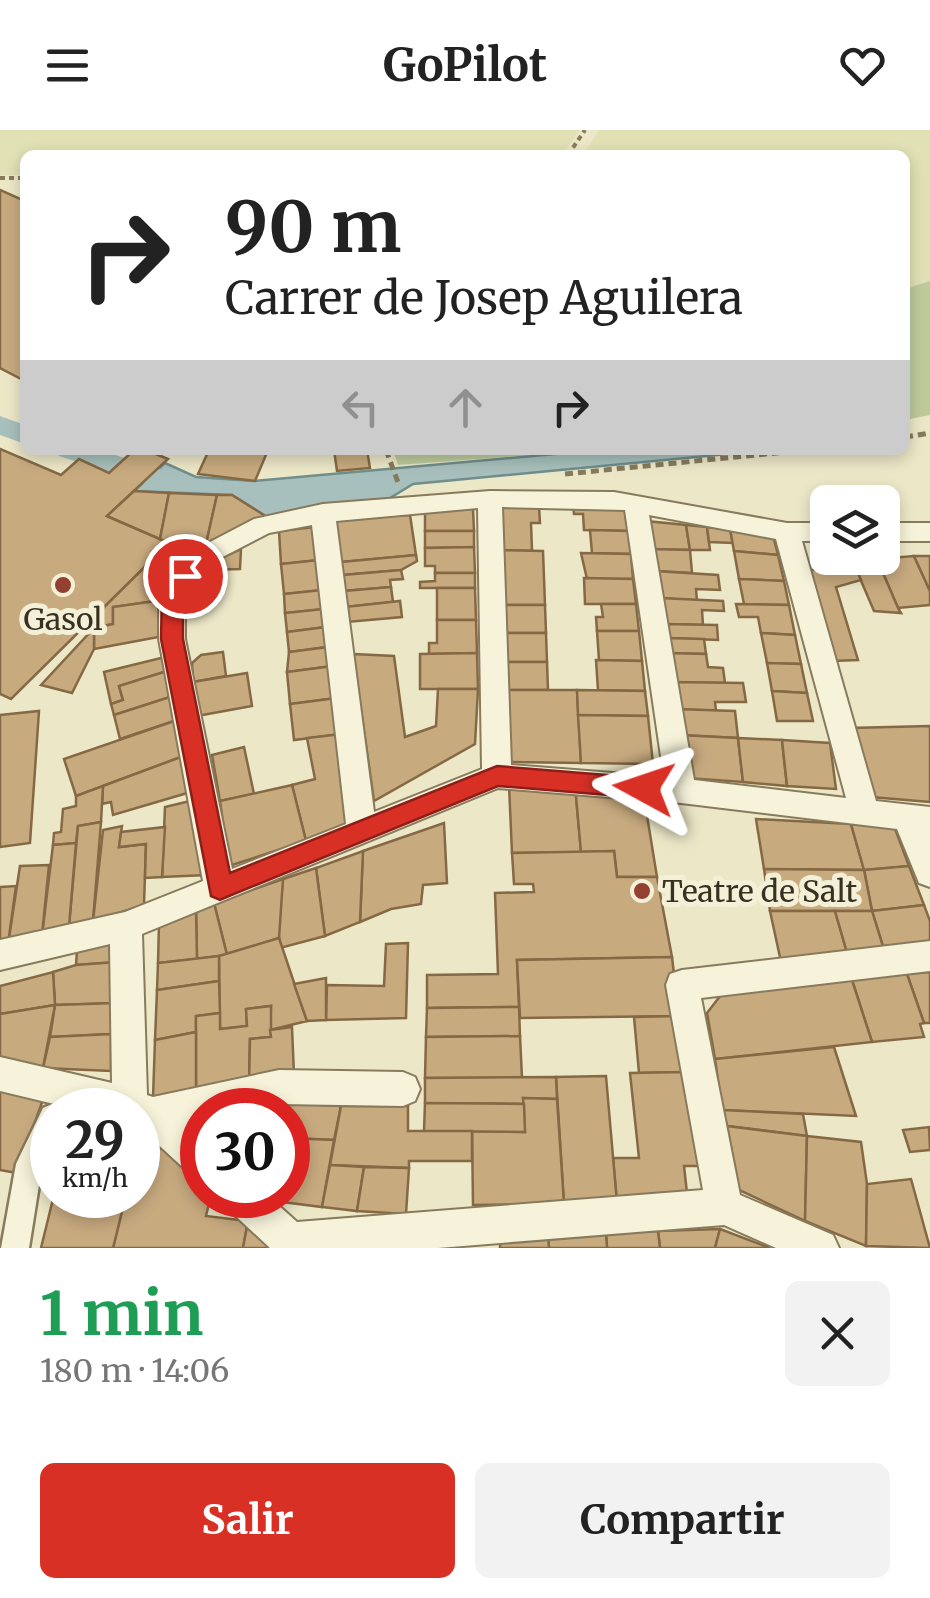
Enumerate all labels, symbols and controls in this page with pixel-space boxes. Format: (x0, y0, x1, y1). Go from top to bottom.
text: GoPilot (383, 37, 547, 93)
icon: menu (40, 38, 95, 93)
icon: heart (835, 38, 890, 93)
text: 90 m (225, 183, 402, 271)
icon: right (60, 190, 190, 320)
text: Carrer de Josep Aguilera (225, 270, 743, 326)
icon: left (333, 380, 388, 435)
icon: ahead (438, 380, 493, 435)
icon: right (543, 380, 598, 435)
map controls (810, 485, 900, 575)
button: layers (810, 485, 900, 575)
pin (143, 534, 228, 619)
icon: arrive (158, 549, 213, 604)
marker: Gasol (52, 574, 74, 596)
place label: Gasol (23, 600, 103, 638)
position arrow (592, 736, 696, 840)
place label: Teatre de Salt (662, 872, 857, 910)
marker: Teatre de Salt (631, 880, 653, 902)
speed limit sign: 30 (180, 1088, 310, 1218)
text: 29 (65, 1109, 125, 1172)
text: km/h (62, 1162, 128, 1194)
text: 1 min (40, 1276, 203, 1351)
button: close (785, 1281, 890, 1386)
text: 180 m · 14:06 (40, 1351, 229, 1391)
button: Salir (40, 1463, 455, 1578)
button: Compartir (475, 1463, 890, 1578)

